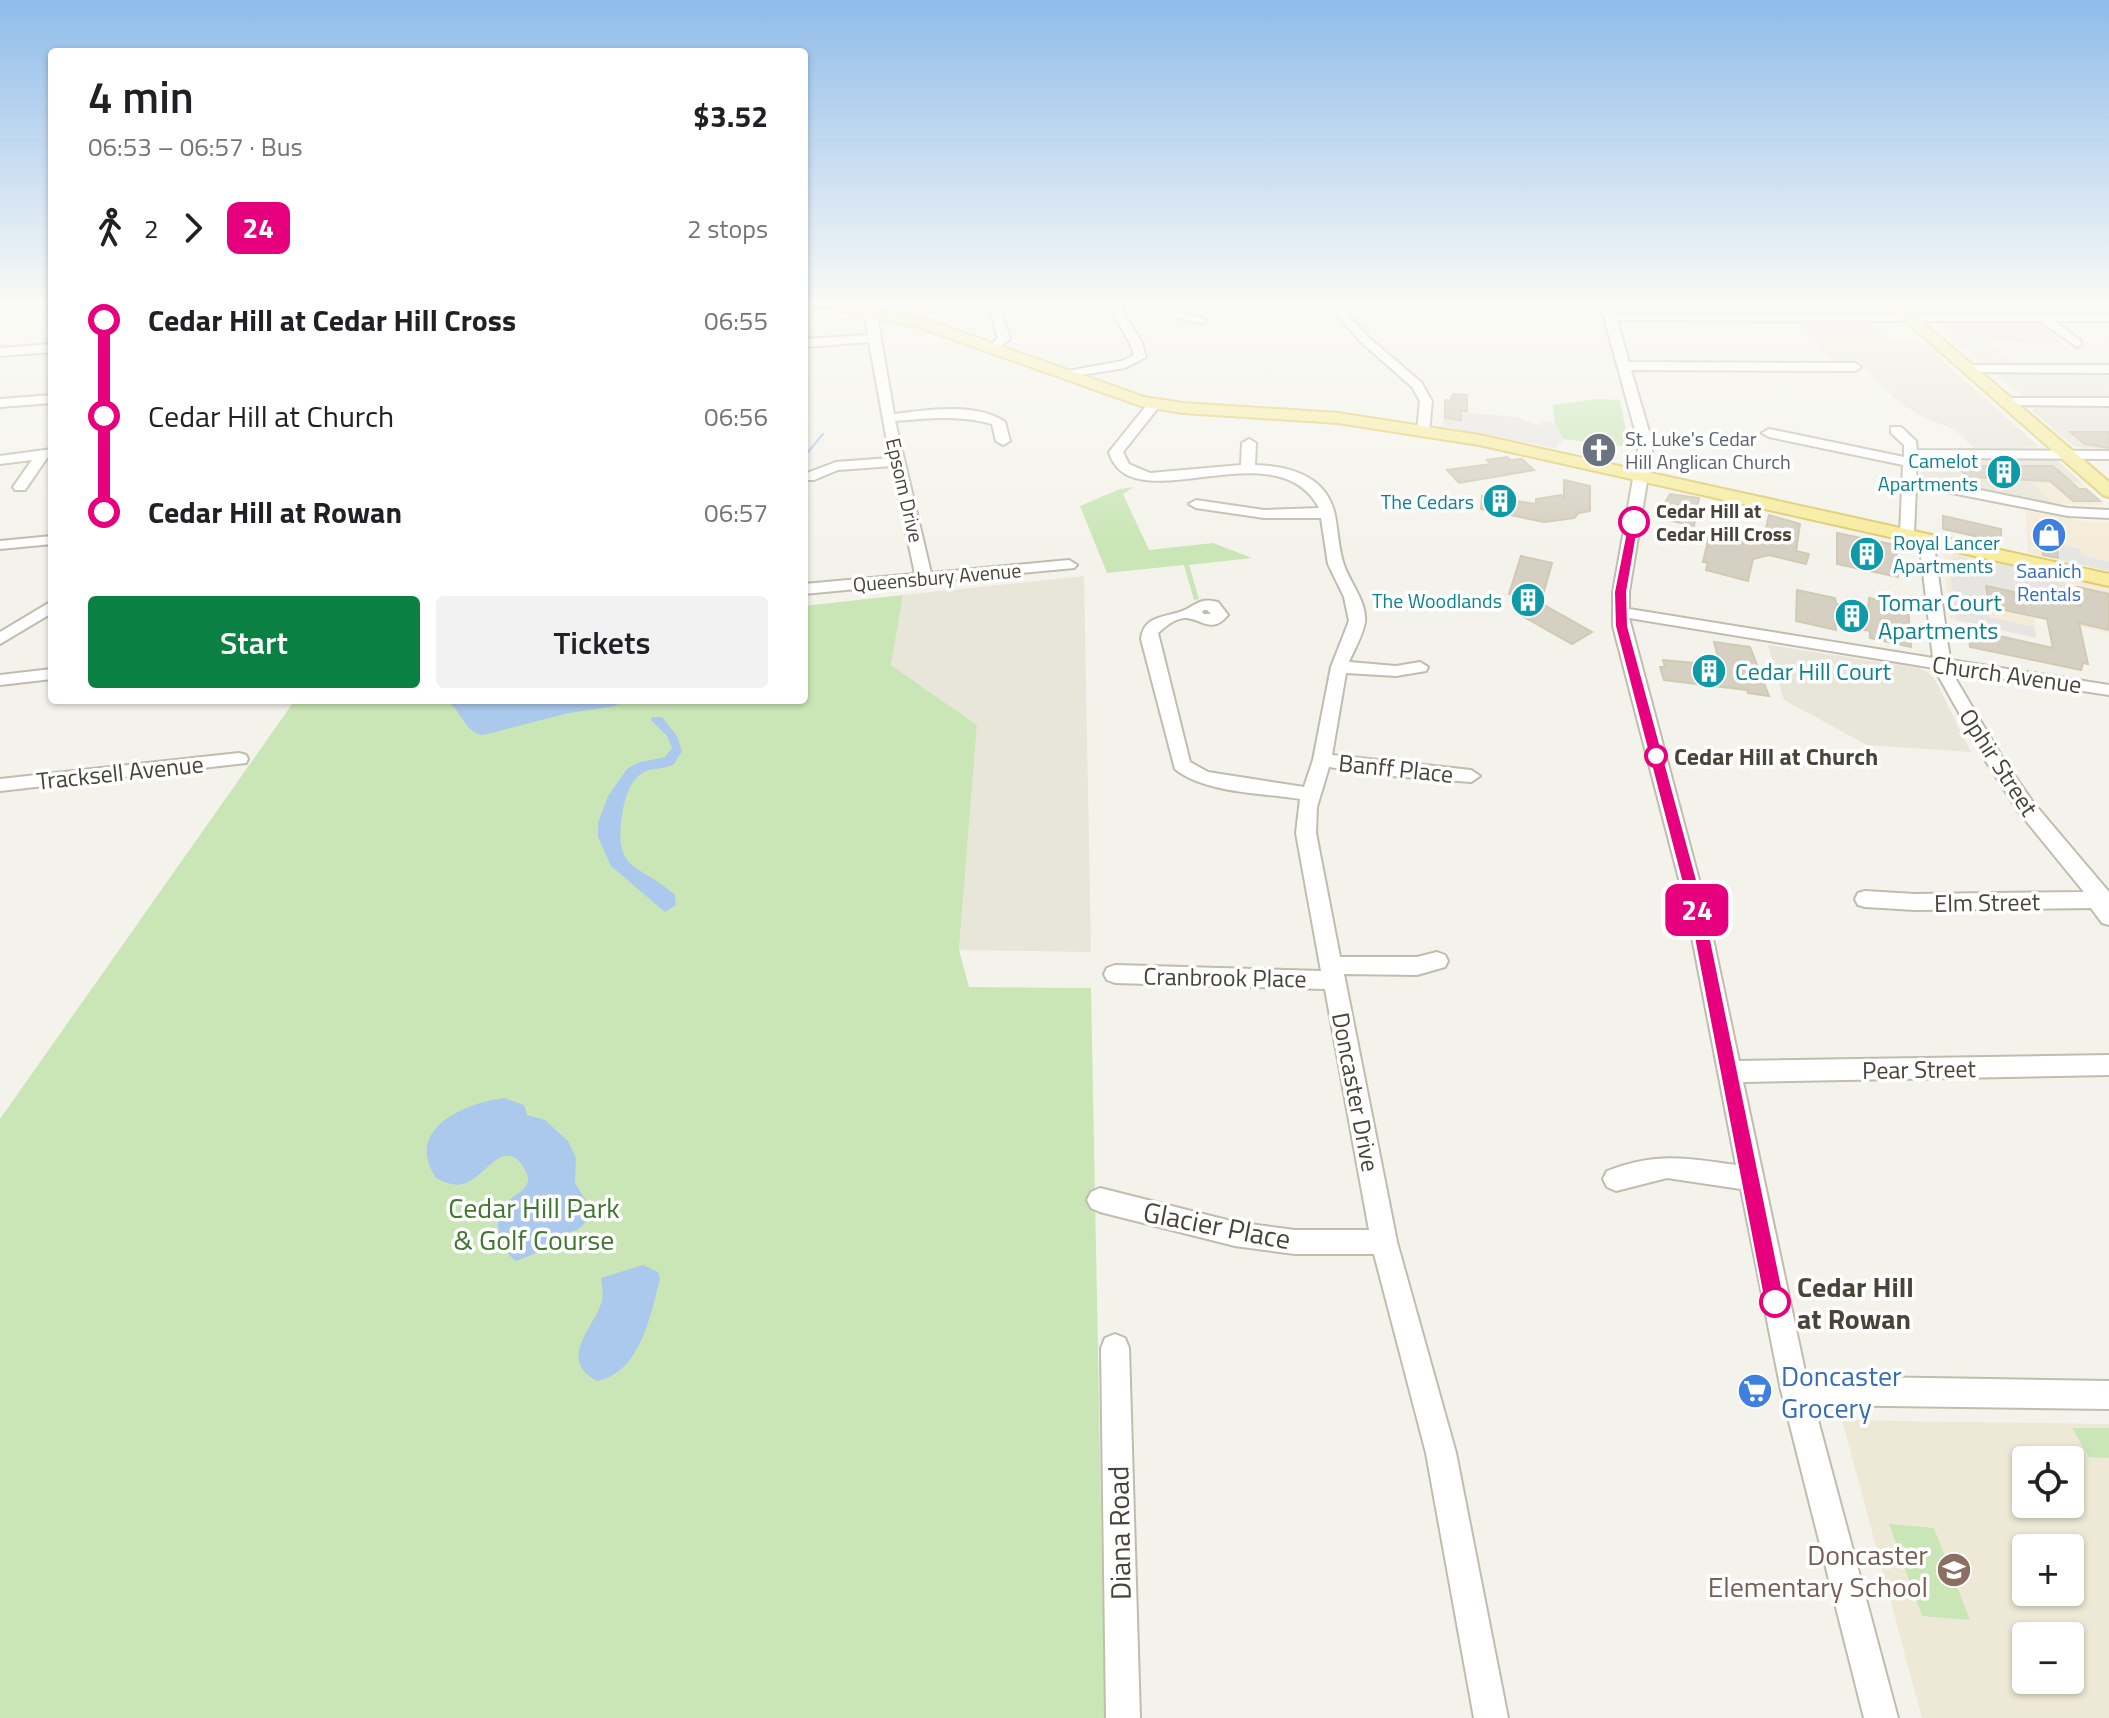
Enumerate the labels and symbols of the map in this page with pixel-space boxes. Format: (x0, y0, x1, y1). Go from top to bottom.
place label: St. Luke's Cedar Hill Anglican Church (1625, 423, 1791, 477)
church icon: St. Luke's Cedar Hill Anglican Church (1580, 431, 1618, 469)
street label: Epsom Drive (878, 435, 932, 545)
place label: Camelot Apartments (1878, 445, 1978, 499)
building icon: Camelot Apartments (1985, 453, 2023, 491)
building icon: The Cedars (1481, 482, 1519, 520)
place label: The Cedars (1381, 486, 1474, 517)
place label: Cedar Hill at Cedar Hill Cross (1656, 495, 1792, 549)
marker: Cedar Hill at Cedar Hill Cross (1619, 507, 1649, 537)
shop icon: Saanich Rentals (2030, 516, 2068, 554)
place label: Royal Lancer Apartments (1893, 527, 2000, 581)
building icon: Royal Lancer Apartments (1848, 535, 1886, 573)
street label: Queensbury Avenue (852, 554, 1022, 600)
place label: Saanich Rentals (2016, 555, 2082, 609)
building icon: The Woodlands (1509, 581, 1547, 619)
place label: Tomar Court Apartments (1878, 584, 2002, 648)
place label: The Woodlands (1372, 585, 1502, 616)
building icon: Tomar Court Apartments (1833, 597, 1871, 635)
street label: Church Avenue (1930, 646, 2084, 702)
building icon: Cedar Hill Court (1690, 652, 1728, 690)
place label: Cedar Hill Court (1735, 653, 1892, 689)
street label: Ophir Street (1951, 701, 2048, 823)
place label: Cedar Hill at Church (1674, 738, 1878, 774)
street label: Banff Place (1337, 744, 1455, 792)
street label: Tracksell Avenue (35, 745, 205, 799)
marker: Cedar Hill at Church (1645, 745, 1667, 767)
street label: Elm Street (1934, 883, 2041, 921)
line badge: 24 (1661, 884, 1733, 936)
street label: Cranbrook Place (1143, 958, 1307, 996)
street label: Doncaster Drive (1323, 1009, 1389, 1175)
street label: Pear Street (1862, 1050, 1977, 1088)
park label: Cedar Hill Park & Golf Course (448, 1186, 620, 1261)
street label: Glacier Place (1140, 1190, 1294, 1260)
place label: Cedar Hill at Rowan (1797, 1265, 1914, 1340)
marker: Cedar Hill at Rowan (1760, 1287, 1790, 1317)
place label: Doncaster Grocery (1781, 1354, 1902, 1429)
supermarket icon: Doncaster Grocery (1736, 1372, 1774, 1410)
street label: Diana Road (1096, 1466, 1142, 1600)
place label: Doncaster Elementary School (1708, 1533, 1928, 1608)
school or university icon: Doncaster Elementary School (1935, 1551, 1973, 1589)

